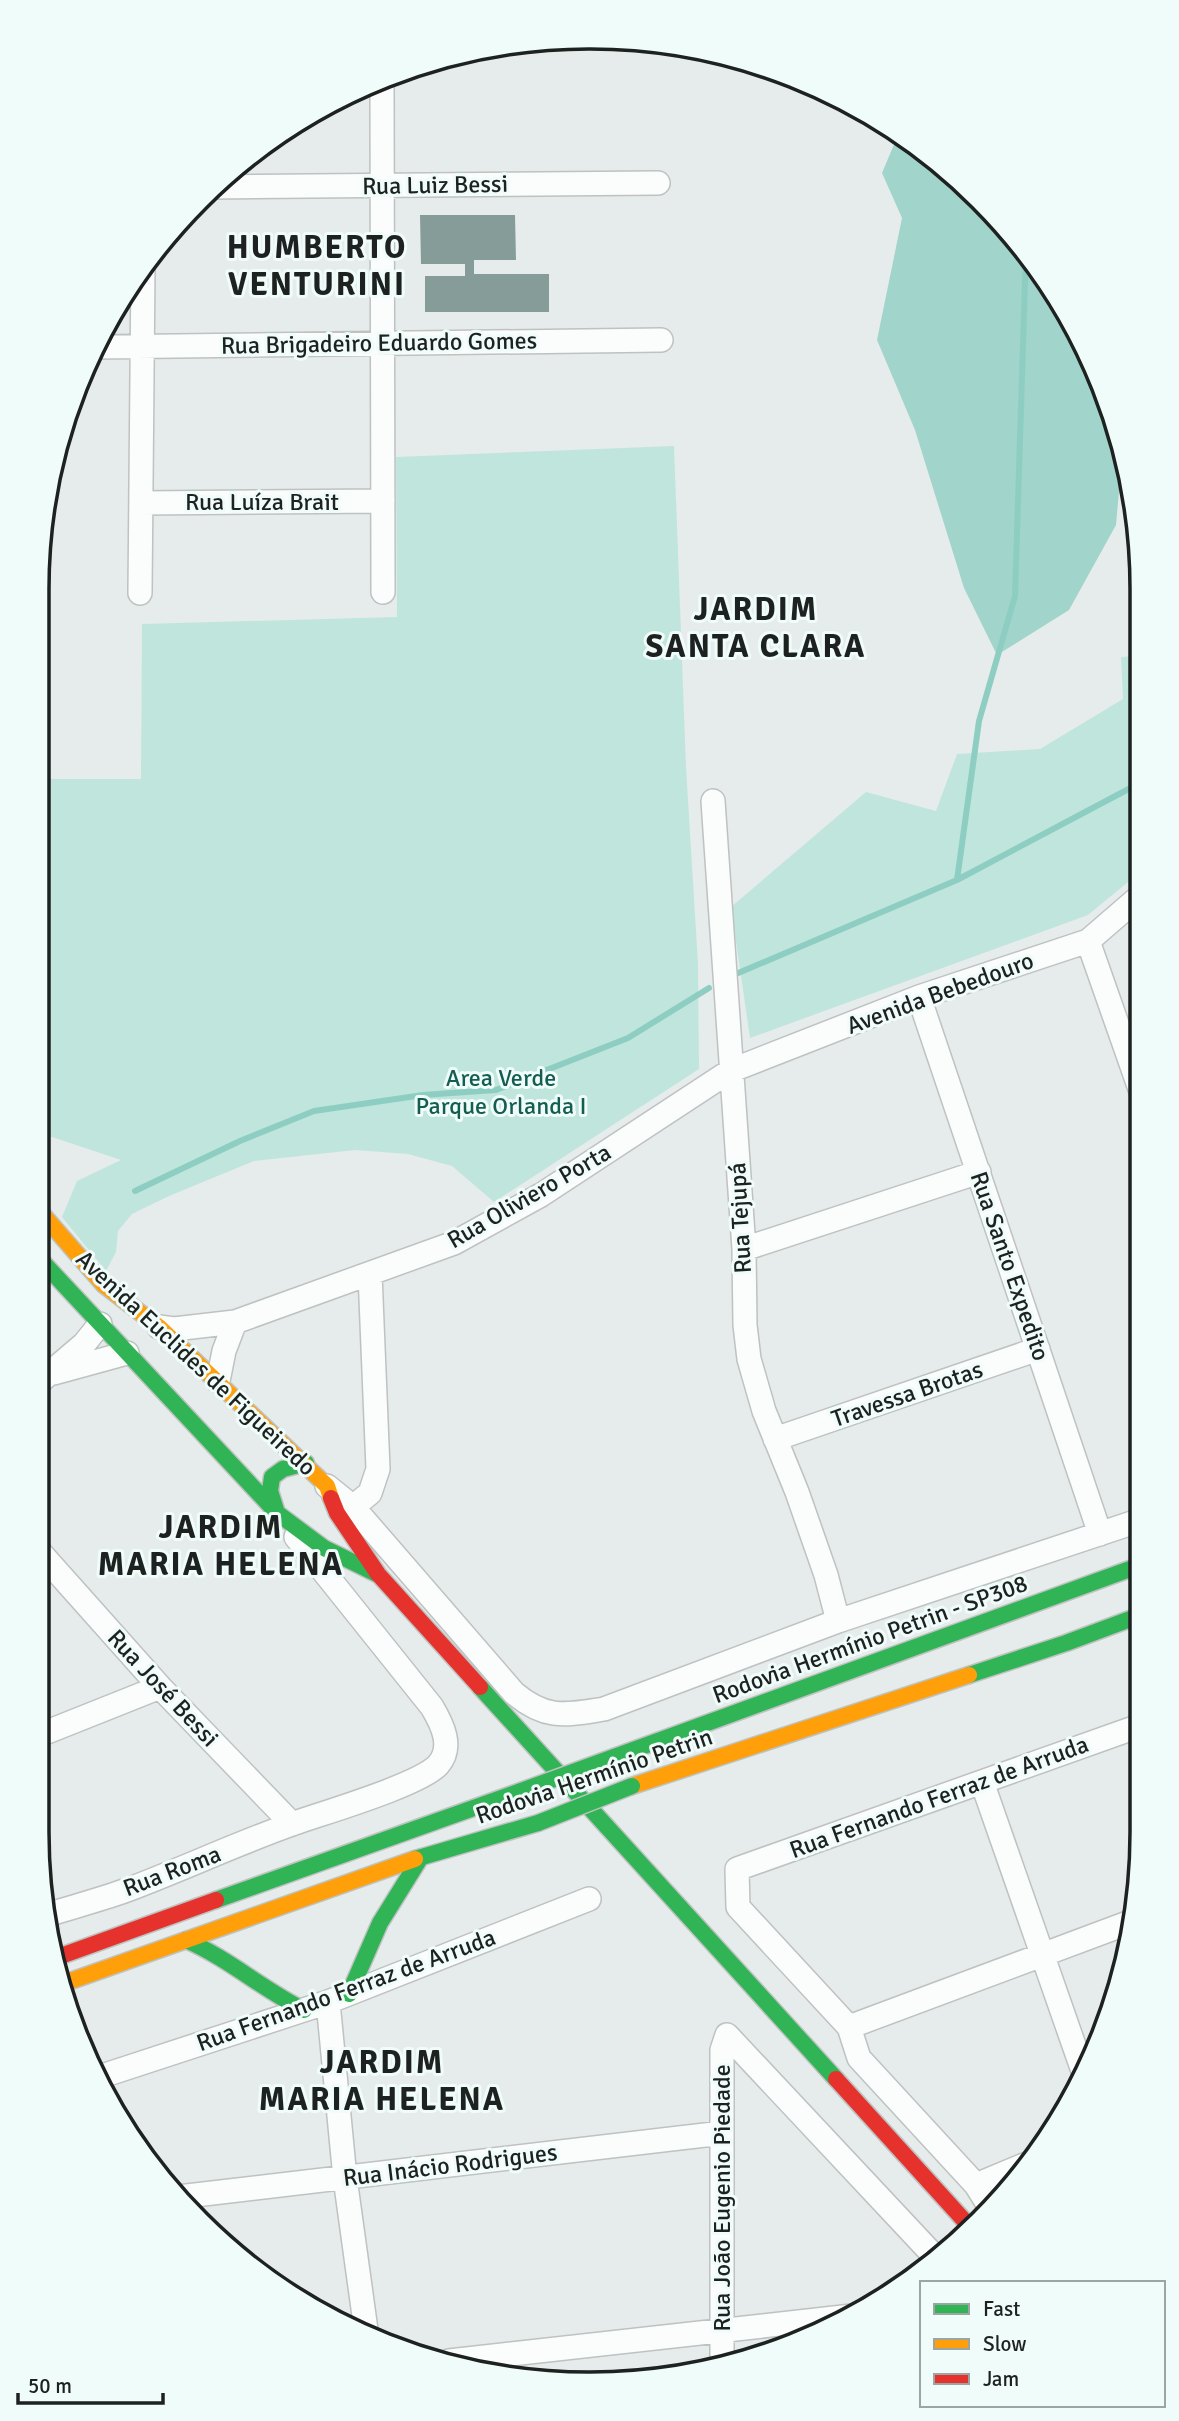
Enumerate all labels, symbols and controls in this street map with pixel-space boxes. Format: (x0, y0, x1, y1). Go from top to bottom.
street label: Rua Luiz Bessi (362, 169, 508, 201)
district label: HUMBERTO VENTURINI (227, 228, 407, 304)
street label: Rua Brigadeiro Eduardo Gomes (221, 325, 537, 361)
street label: Rua Luíza Brait (185, 487, 339, 517)
district label: JARDIM SANTA CLARA (645, 590, 867, 666)
street label: Avenida Bebedouro (842, 945, 1038, 1041)
park label: Area Verde Parque Orlanda I (415, 1063, 587, 1121)
street label: Rua Oliviero Porta (442, 1137, 616, 1255)
street label: Rua Tejupá (722, 1162, 758, 1274)
street label: Rua Santo Expedito (964, 1167, 1056, 1365)
street label: Avenida Euclides de Figueiredo (70, 1244, 322, 1482)
street label: Travessa Brotas (827, 1354, 987, 1434)
district label: JARDIM MARIA HELENA (98, 1508, 344, 1584)
street label: Rodovia Hermínio Petrin - SP308 (708, 1568, 1032, 1710)
street label: Rua José Bessi (101, 1623, 225, 1753)
street label: Rodovia Hermínio Petrin (472, 1721, 716, 1831)
street label: Rua Fernando Ferraz de Arruda (785, 1729, 1093, 1865)
street label: Rua Roma (119, 1839, 225, 1903)
street label: Rua Fernando Ferraz de Arruda (192, 1922, 500, 2058)
district label: JARDIM MARIA HELENA (259, 2043, 505, 2119)
street label: Rua João Eugenio Piedade (707, 2064, 737, 2332)
street label: Rua Inácio Rodrigues (341, 2137, 559, 2193)
legend (920, 2281, 1165, 2407)
text: Fast (983, 2296, 1020, 2322)
text: Slow (983, 2331, 1027, 2357)
scale bar (18, 2362, 163, 2406)
text: Jam (983, 2366, 1019, 2392)
text: 50 m (28, 2373, 72, 2399)

